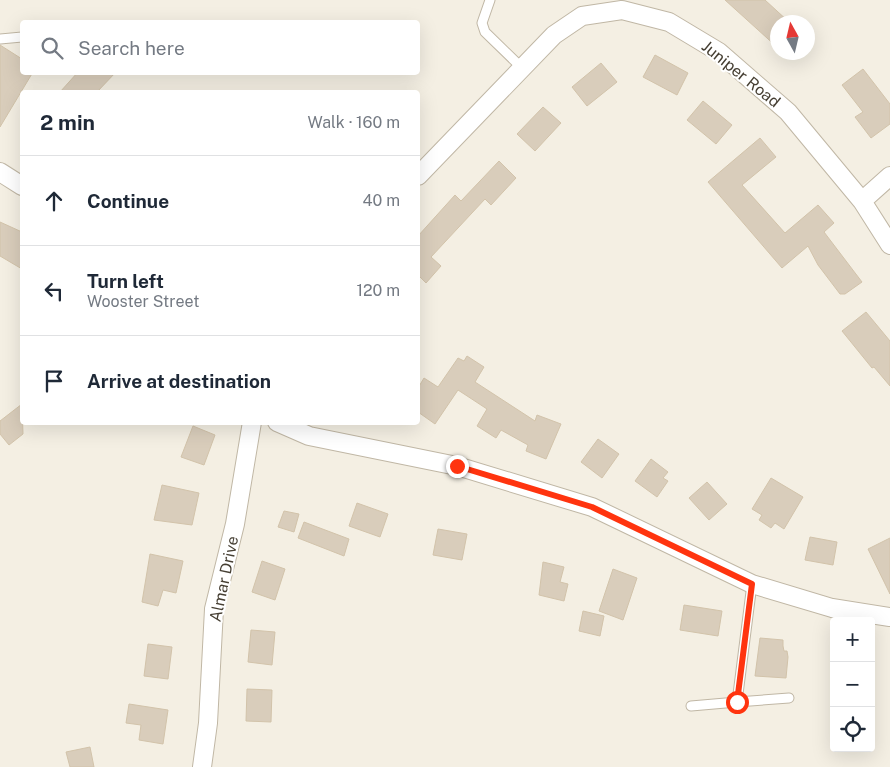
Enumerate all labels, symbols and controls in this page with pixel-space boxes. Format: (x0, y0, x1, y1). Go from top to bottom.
north arrow (770, 15, 815, 60)
search box (20, 20, 420, 75)
icon: search (38, 34, 66, 62)
text: Search here (78, 37, 185, 59)
street label: Juniper Road (698, 37, 784, 111)
text: 2 min (40, 110, 95, 135)
text: Walk · 160 m (308, 113, 400, 132)
icon: ahead (40, 187, 68, 215)
text: Continue (87, 190, 169, 212)
text: 40 m (362, 191, 400, 210)
text: Turn left (87, 270, 164, 292)
icon: left (40, 277, 68, 305)
text: 120 m (356, 281, 400, 300)
text: Wooster Street (87, 292, 199, 311)
icon: arrive (40, 367, 68, 395)
text: Arrive at destination (87, 370, 271, 392)
route end (446, 455, 469, 478)
street label: Almar Drive (206, 534, 242, 624)
map controls (830, 617, 875, 752)
button: + (830, 617, 875, 662)
button: − (830, 662, 875, 707)
route start (726, 691, 749, 714)
button: locate (830, 707, 875, 752)

